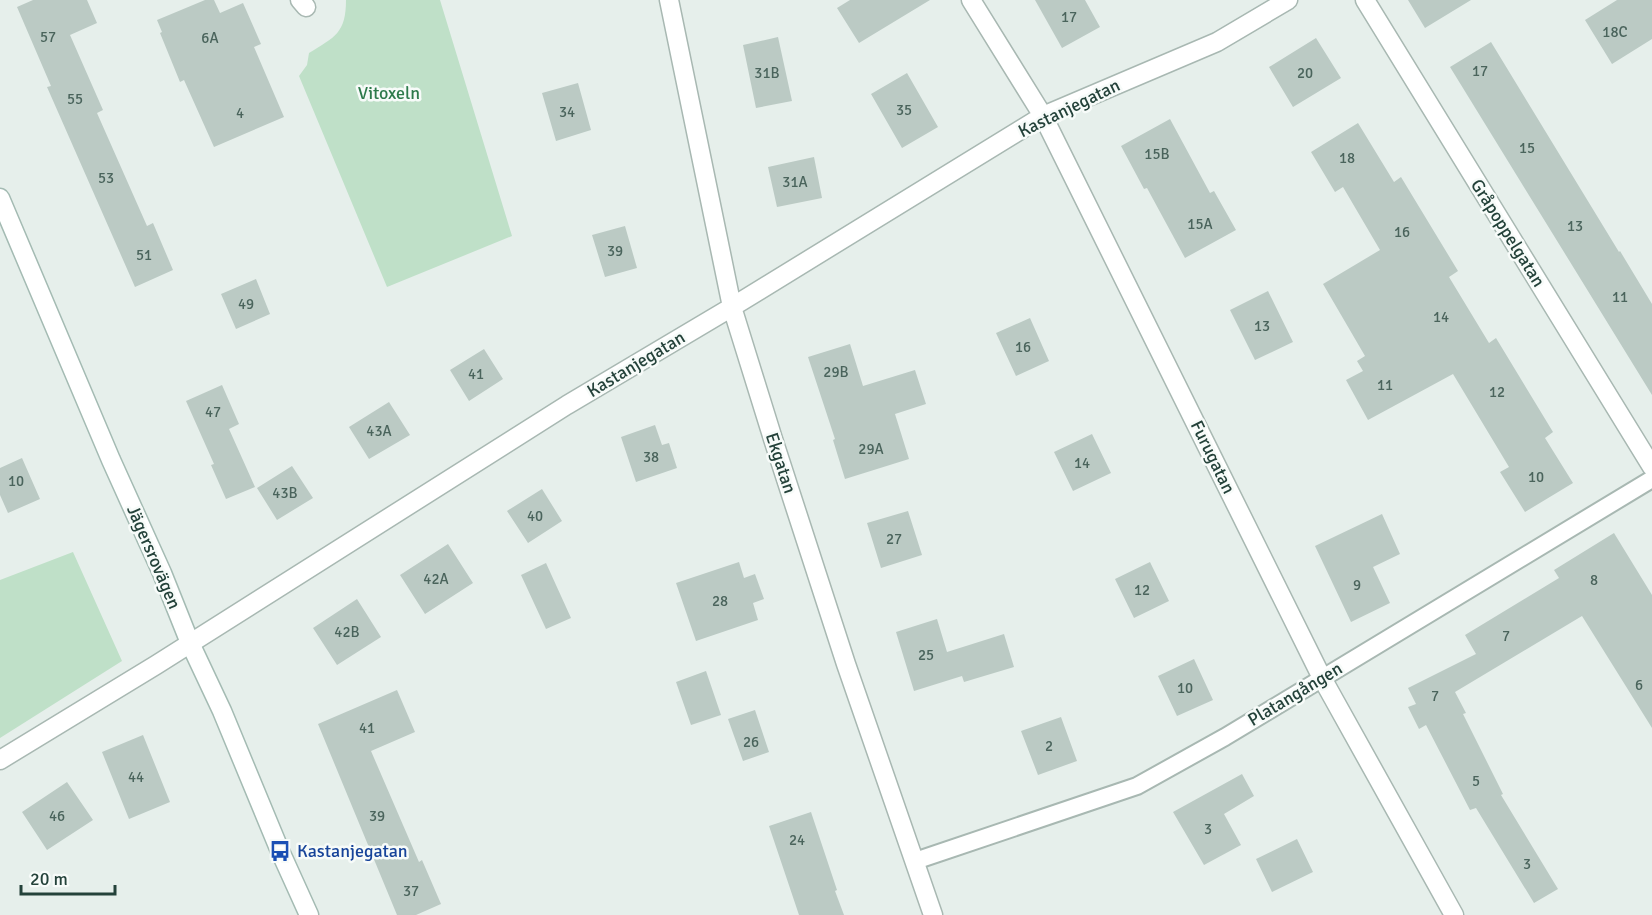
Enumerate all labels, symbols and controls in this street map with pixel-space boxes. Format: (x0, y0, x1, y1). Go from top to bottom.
house number: 17 (1061, 8, 1077, 26)
house number: 18C (1602, 23, 1628, 41)
house number: 57 (40, 28, 56, 46)
house number: 6A (201, 29, 219, 47)
house number: 17 (1472, 62, 1488, 80)
house number: 31B (754, 64, 780, 82)
house number: 20 (1297, 64, 1313, 82)
street label: Kastanjegatan (1014, 74, 1124, 142)
park label: Vitoxeln (358, 82, 420, 104)
house number: 55 (67, 90, 83, 108)
house number: 35 (896, 101, 912, 119)
house number: 34 (559, 103, 575, 121)
house number: 4 (236, 104, 244, 122)
house number: 15 (1519, 139, 1535, 157)
house number: 15B (1144, 145, 1170, 163)
house number: 18 (1339, 149, 1355, 167)
house number: 53 (98, 169, 114, 187)
house number: 31A (782, 173, 808, 191)
street label: Gråpoppelgatan (1466, 175, 1550, 291)
house number: 15A (1187, 215, 1213, 233)
house number: 13 (1567, 217, 1583, 235)
house number: 16 (1394, 223, 1410, 241)
house number: 39 (607, 242, 623, 260)
house number: 51 (136, 246, 152, 264)
house number: 11 (1612, 288, 1628, 306)
house number: 49 (238, 295, 254, 313)
house number: 14 (1433, 308, 1449, 326)
house number: 13 (1254, 317, 1270, 335)
street label: Kastanjegatan (583, 326, 689, 402)
house number: 16 (1015, 338, 1031, 356)
house number: 29B (823, 363, 849, 381)
house number: 41 (468, 365, 484, 383)
house number: 11 (1377, 376, 1393, 394)
house number: 12 (1489, 383, 1505, 401)
house number: 47 (205, 403, 221, 421)
street label: Furugatan (1186, 417, 1240, 497)
house number: 43A (366, 422, 392, 440)
street label: Ekgatan (761, 430, 801, 496)
house number: 29A (858, 440, 884, 458)
house number: 38 (643, 448, 659, 466)
house number: 14 (1074, 454, 1090, 472)
house number: 10 (1528, 468, 1544, 486)
house number: 10 (8, 472, 24, 490)
house number: 43B (272, 484, 298, 502)
street label: Jägersrovägen (122, 502, 186, 612)
house number: 40 (527, 507, 543, 525)
house number: 27 (886, 530, 902, 548)
house number: 42A (423, 570, 449, 588)
house number: 8 (1590, 571, 1598, 589)
house number: 9 (1353, 576, 1361, 594)
house number: 12 (1134, 581, 1150, 599)
house number: 28 (712, 592, 728, 610)
house number: 42B (334, 623, 360, 641)
house number: 7 (1502, 627, 1510, 645)
house number: 25 (918, 646, 934, 664)
street label: Platangången (1244, 657, 1346, 731)
house number: 6 (1635, 676, 1643, 694)
house number: 10 (1177, 679, 1193, 697)
house number: 7 (1431, 687, 1439, 705)
house number: 41 (359, 719, 375, 737)
house number: 26 (743, 733, 759, 751)
house number: 2 (1045, 737, 1053, 755)
house number: 44 (128, 768, 144, 786)
house number: 5 (1472, 772, 1480, 790)
house number: 46 (49, 807, 65, 825)
house number: 39 (369, 807, 385, 825)
house number: 3 (1204, 820, 1212, 838)
house number: 24 (789, 831, 805, 849)
bus stop icon: Kastanjegatan (268, 839, 292, 863)
place label: Kastanjegatan (297, 840, 408, 862)
house number: 3 (1523, 855, 1531, 873)
scale bar (21, 858, 116, 896)
text: 20 m (30, 868, 68, 890)
house number: 37 (403, 882, 419, 900)

